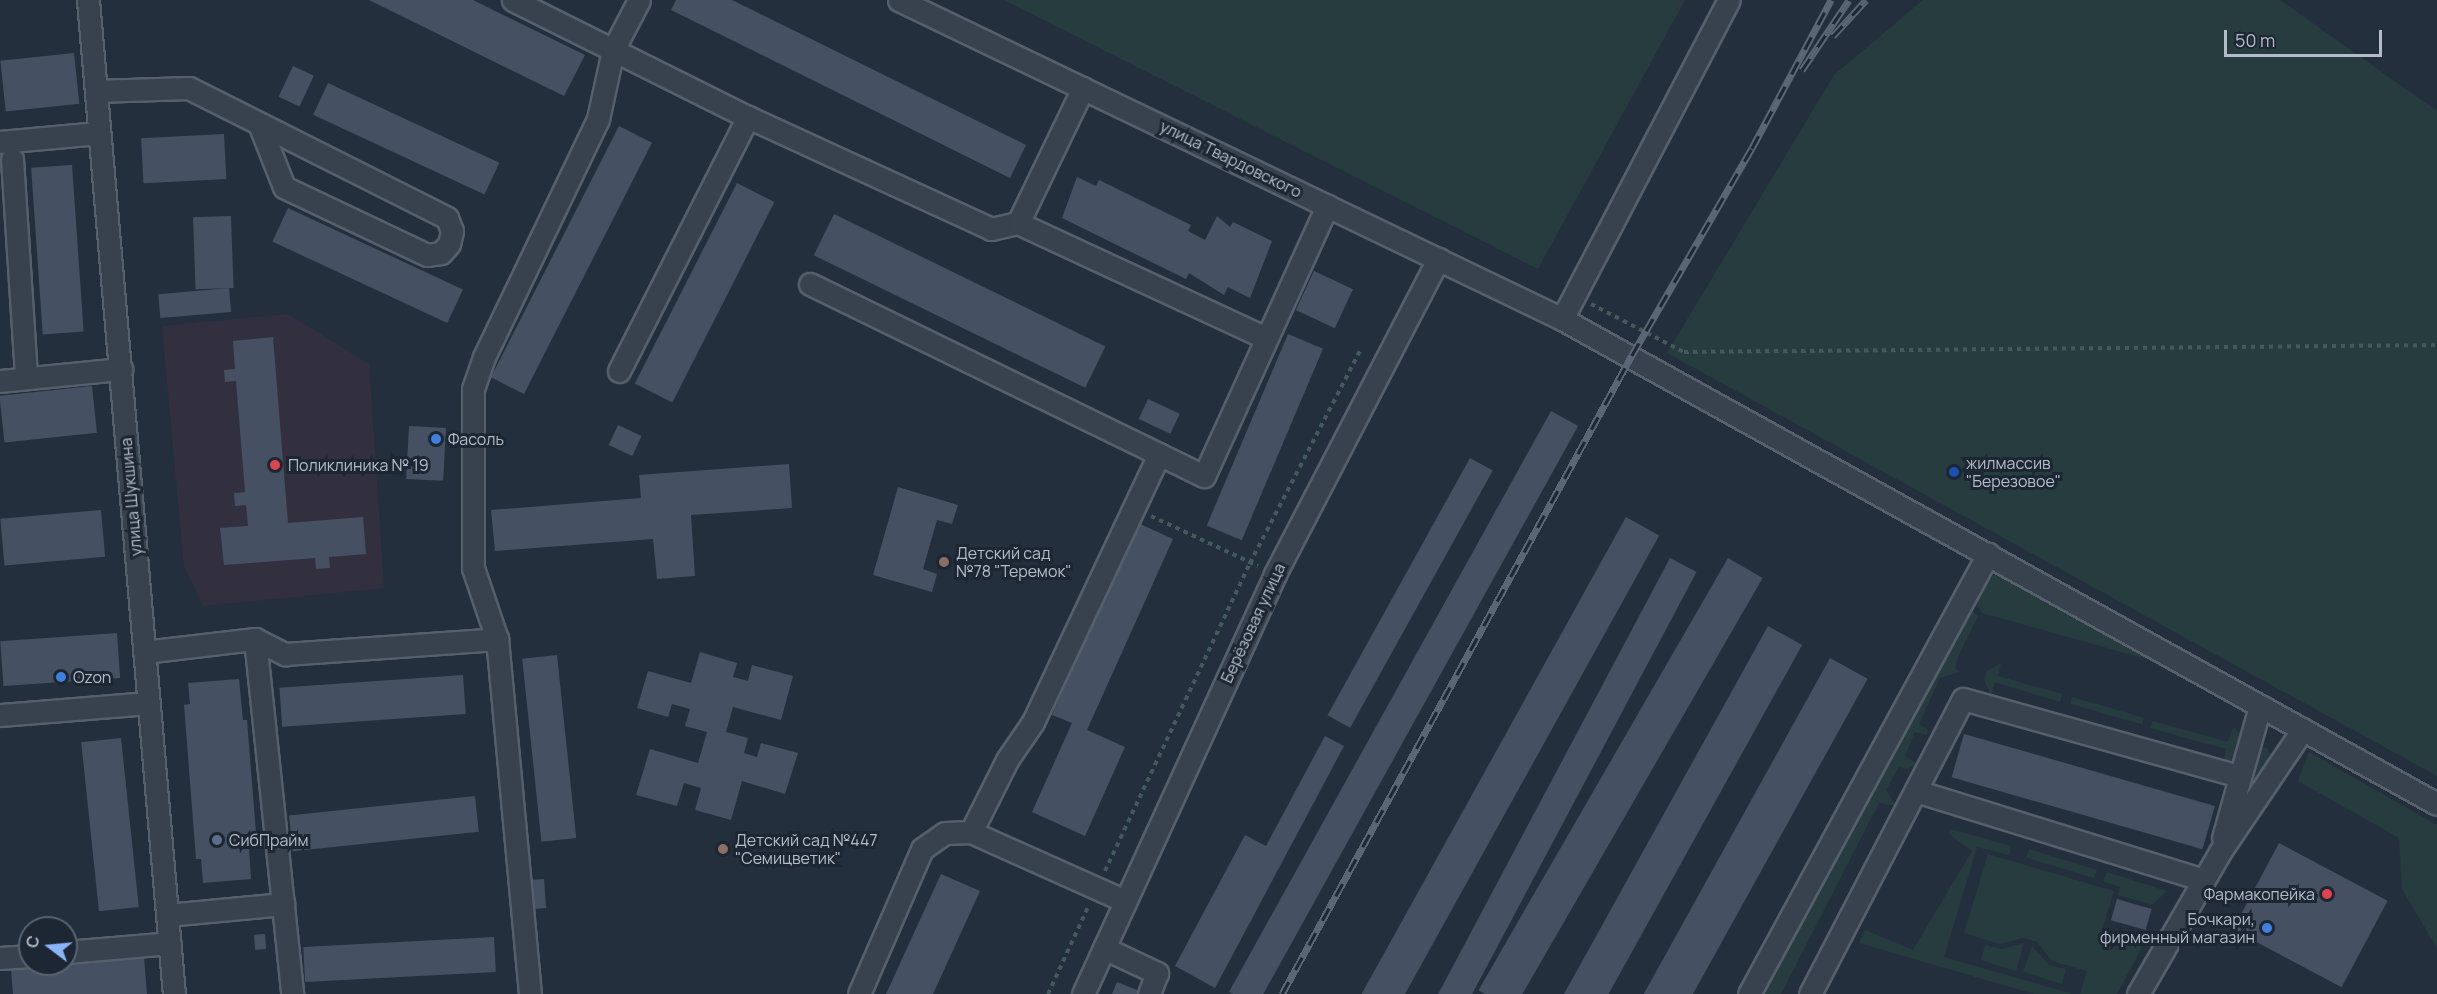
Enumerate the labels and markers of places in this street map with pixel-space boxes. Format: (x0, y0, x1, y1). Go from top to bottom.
place label: Фасоль (448, 429, 504, 449)
marker: Фасоль (429, 432, 443, 446)
place label: жилмассив "Березовое" (1966, 453, 2061, 491)
place label: Поликлиника № 19 (288, 455, 429, 475)
marker: Поликлиника № 19 (266, 456, 284, 474)
marker: жилмассив "Березовое" (1947, 465, 1961, 479)
place label: Детский сад №78 "Теремок" (956, 543, 1072, 581)
marker: Детский сад №78 "Теремок" (937, 555, 951, 569)
place label: Ozon (73, 667, 111, 687)
marker: Ozon (54, 670, 68, 684)
place label: СибПрайм (229, 830, 308, 850)
place label: Детский сад №447 "Семицветик" (735, 830, 877, 868)
marker: СибПрайм (210, 833, 224, 847)
marker: Детский сад №447 "Семицветик" (716, 842, 730, 856)
place label: Фармакопейка (2204, 884, 2315, 904)
marker: Фармакопейка (2320, 887, 2334, 901)
place label: Бочкари, фирменный магазин (2100, 909, 2255, 947)
marker: Бочкари, фирменный магазин (2260, 921, 2274, 935)

